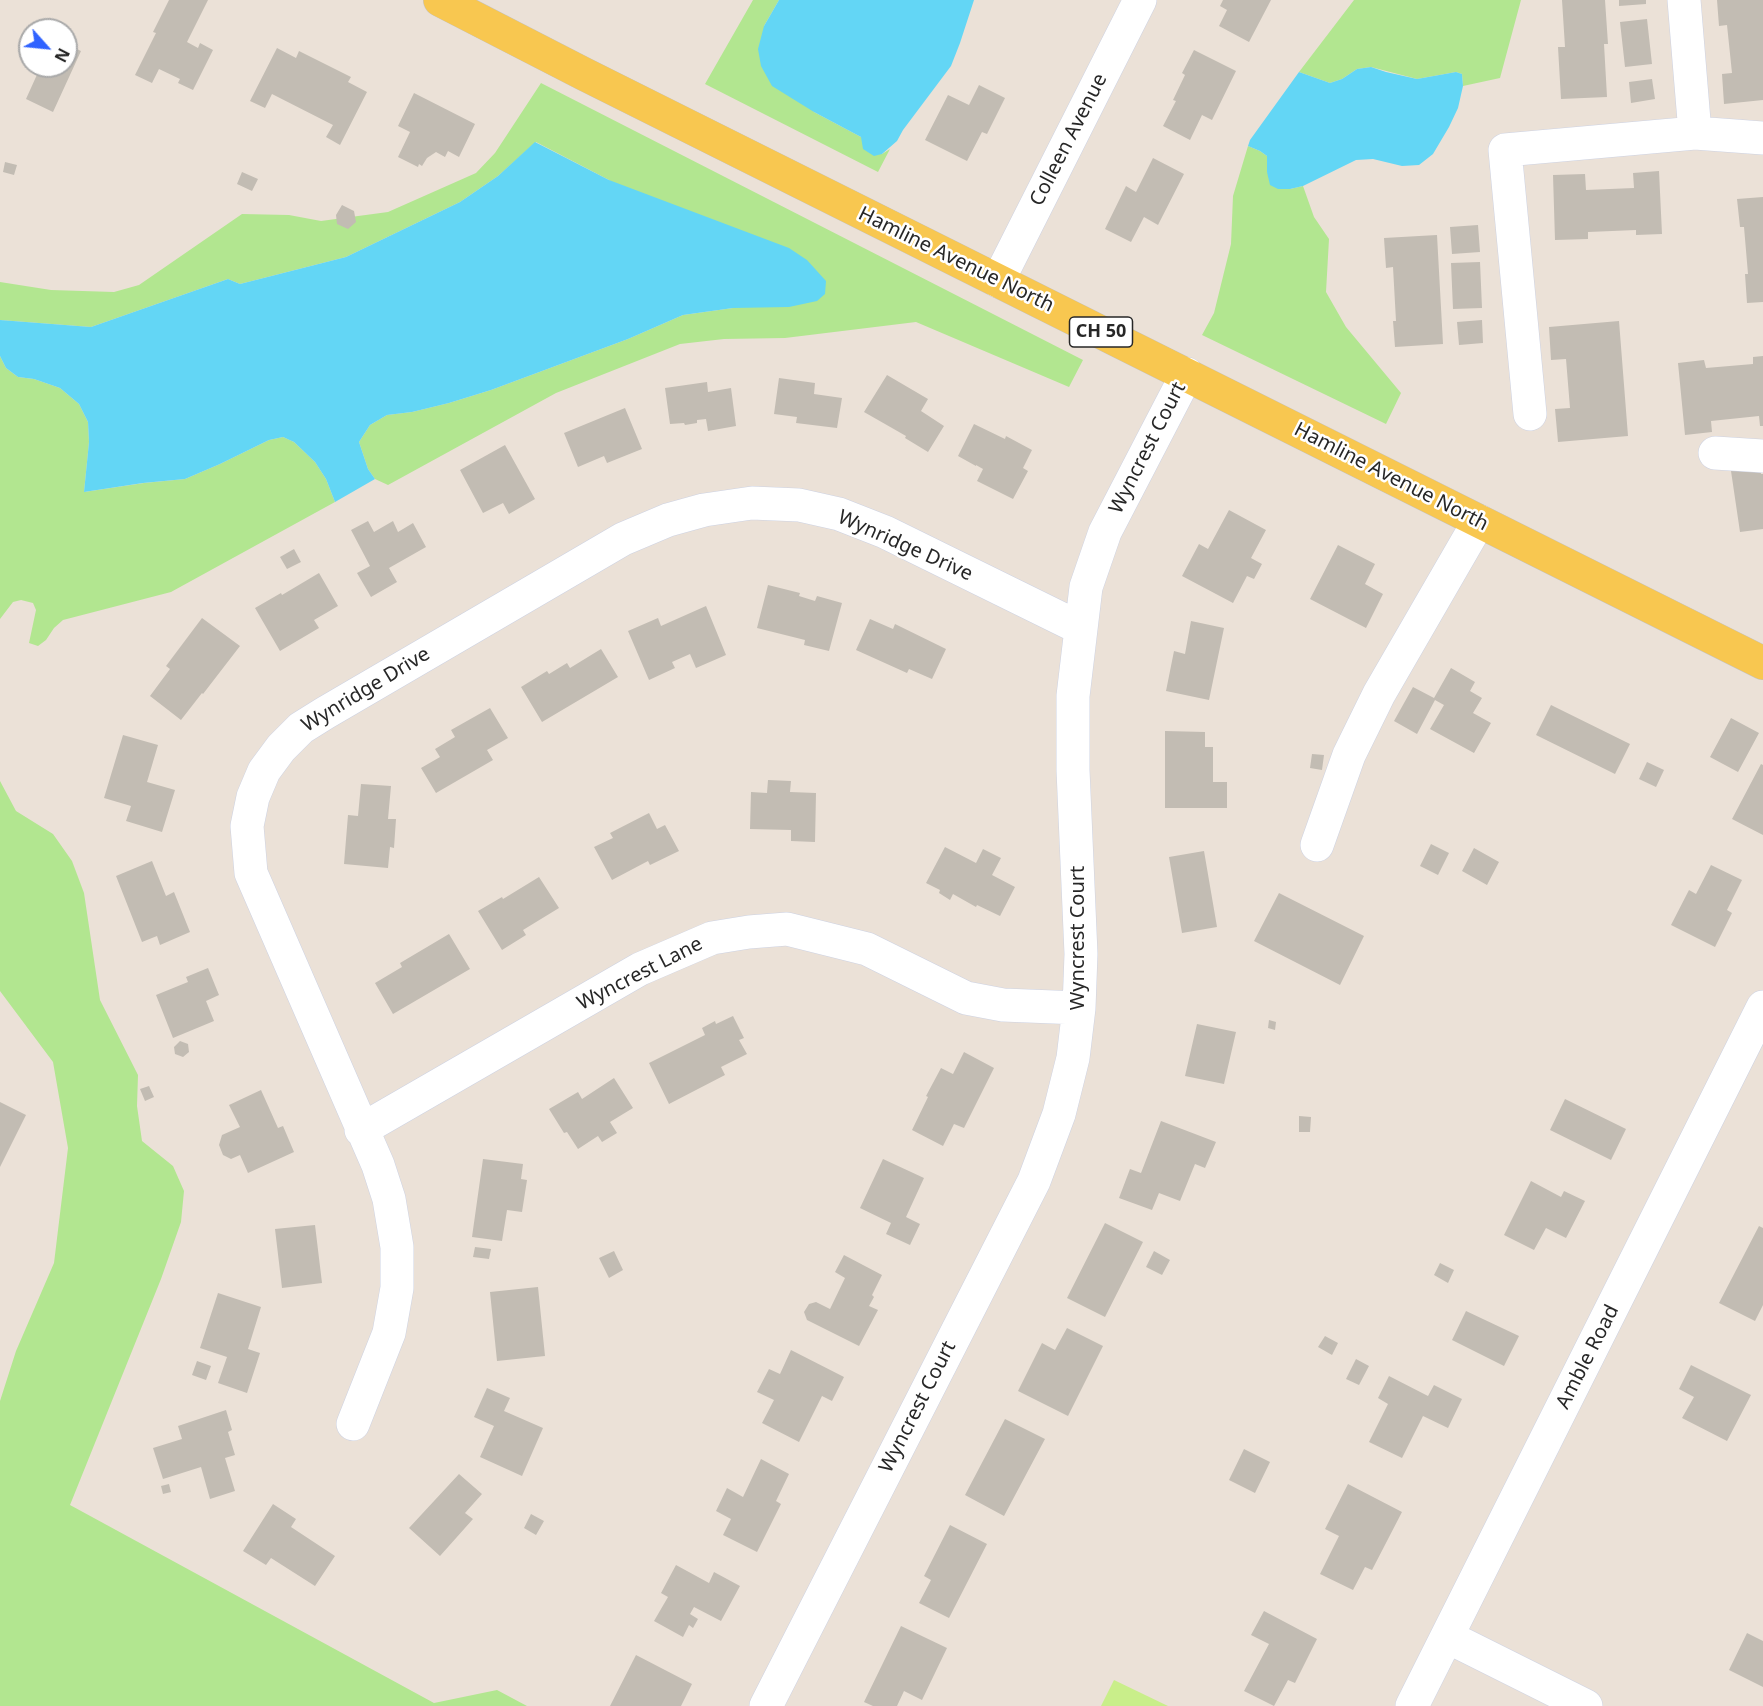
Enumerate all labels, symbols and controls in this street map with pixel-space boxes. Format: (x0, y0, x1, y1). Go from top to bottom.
north arrow (18, 18, 78, 78)
text: N (50, 44, 75, 66)
street label: Colleen Avenue (1025, 70, 1113, 210)
street label: Hamline Avenue North (854, 202, 1058, 318)
road number: CH 50 (1070, 317, 1132, 347)
street label: Wyncrest Court (1105, 378, 1191, 518)
street label: Hamline Avenue North (1290, 418, 1492, 536)
street label: Wynridge Drive (834, 506, 976, 586)
street label: Wynridge Drive (298, 642, 434, 738)
street label: Wyncrest Court (1066, 866, 1090, 1010)
street label: Wyncrest Lane (573, 932, 707, 1016)
street label: Amble Road (1552, 1301, 1624, 1413)
street label: Wyncrest Court (875, 1337, 961, 1477)

